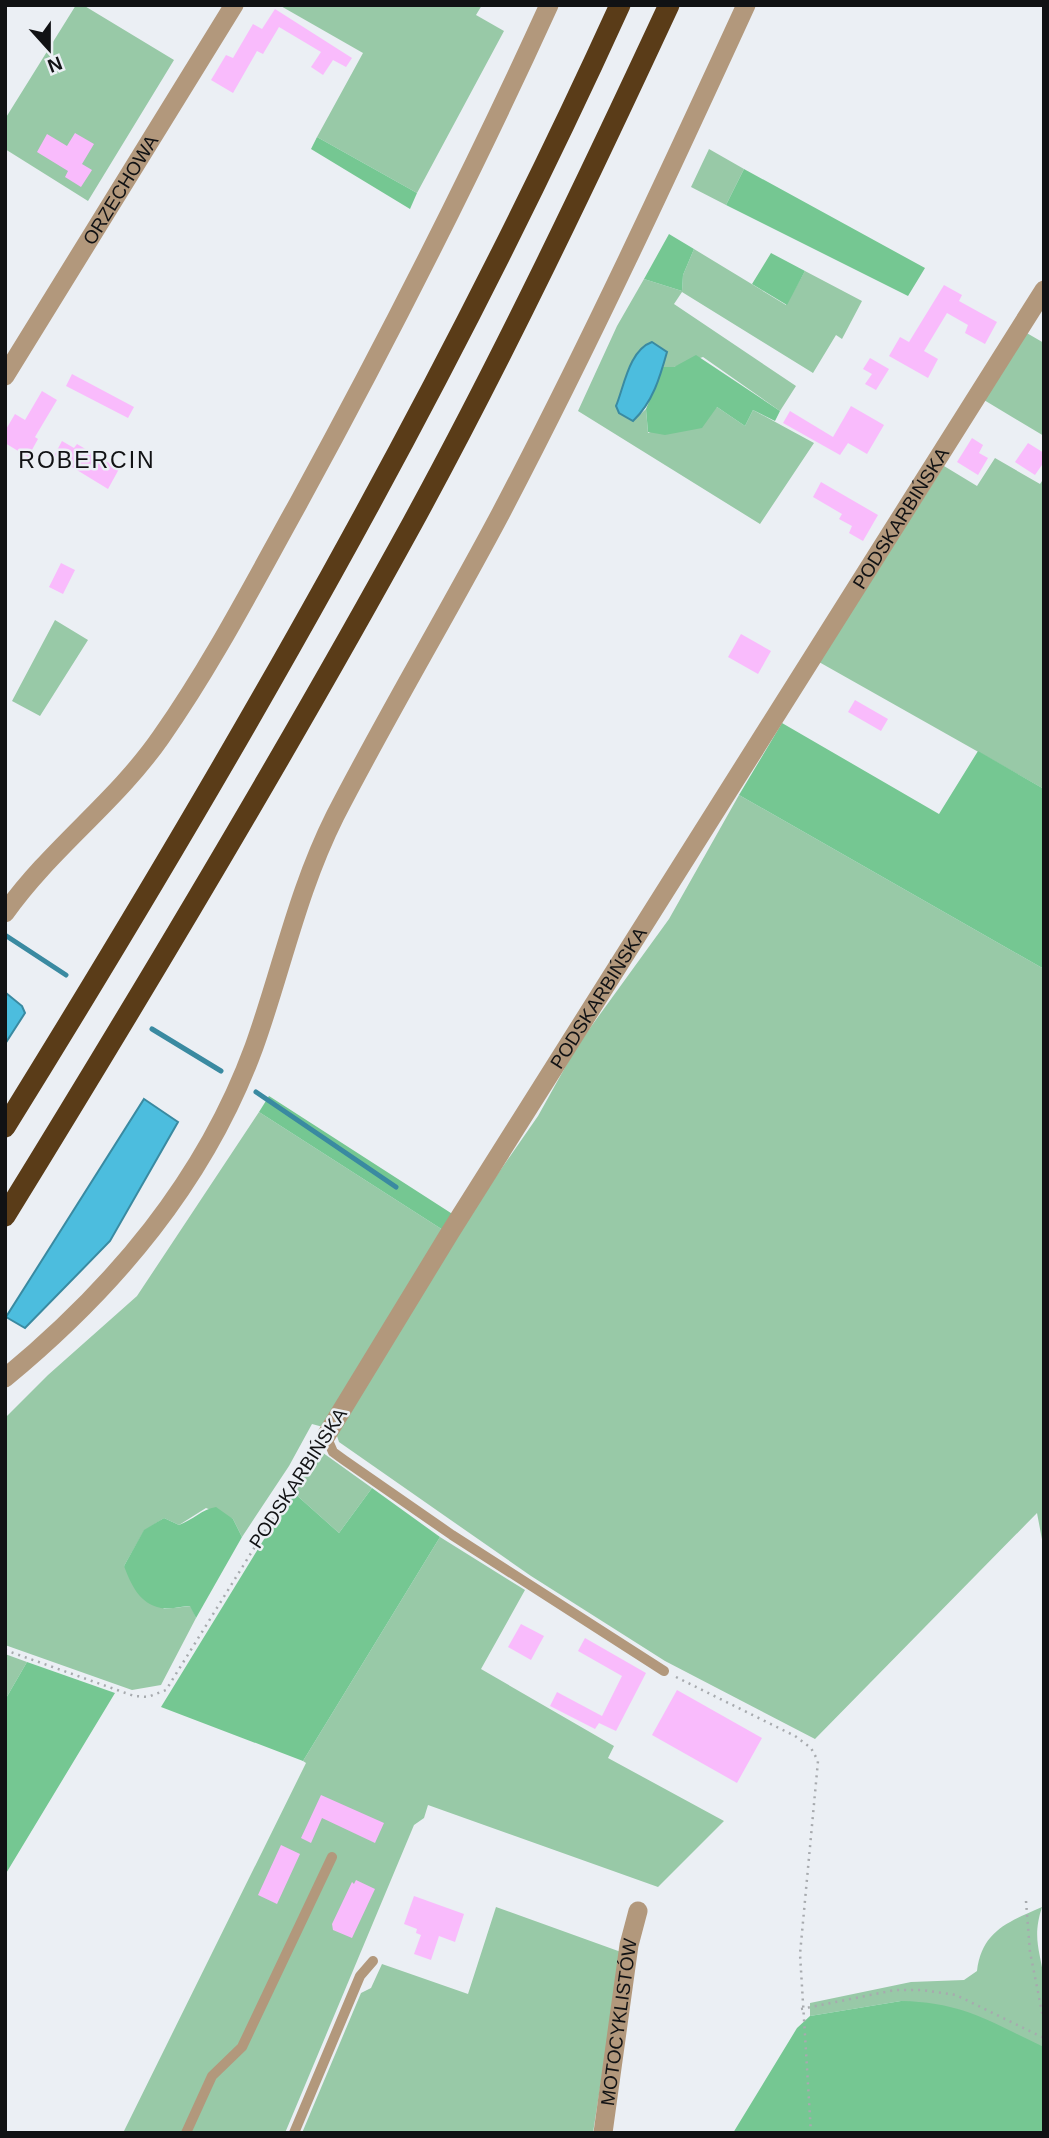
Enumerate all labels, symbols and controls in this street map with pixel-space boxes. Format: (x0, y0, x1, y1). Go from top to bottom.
north arrow (14, 14, 84, 84)
text: N (45, 52, 65, 77)
street label: ORZECHOWA (78, 131, 162, 248)
street label: PODSKARBIŃSKA (848, 443, 953, 592)
district label: ROBERCIN (18, 447, 156, 473)
street label: PODSKARBIŃSKA (546, 923, 651, 1072)
street label: PODSKARBIŃSKA (245, 1404, 351, 1552)
street label: MOTOCYKLISTÓW (596, 1937, 640, 2107)

